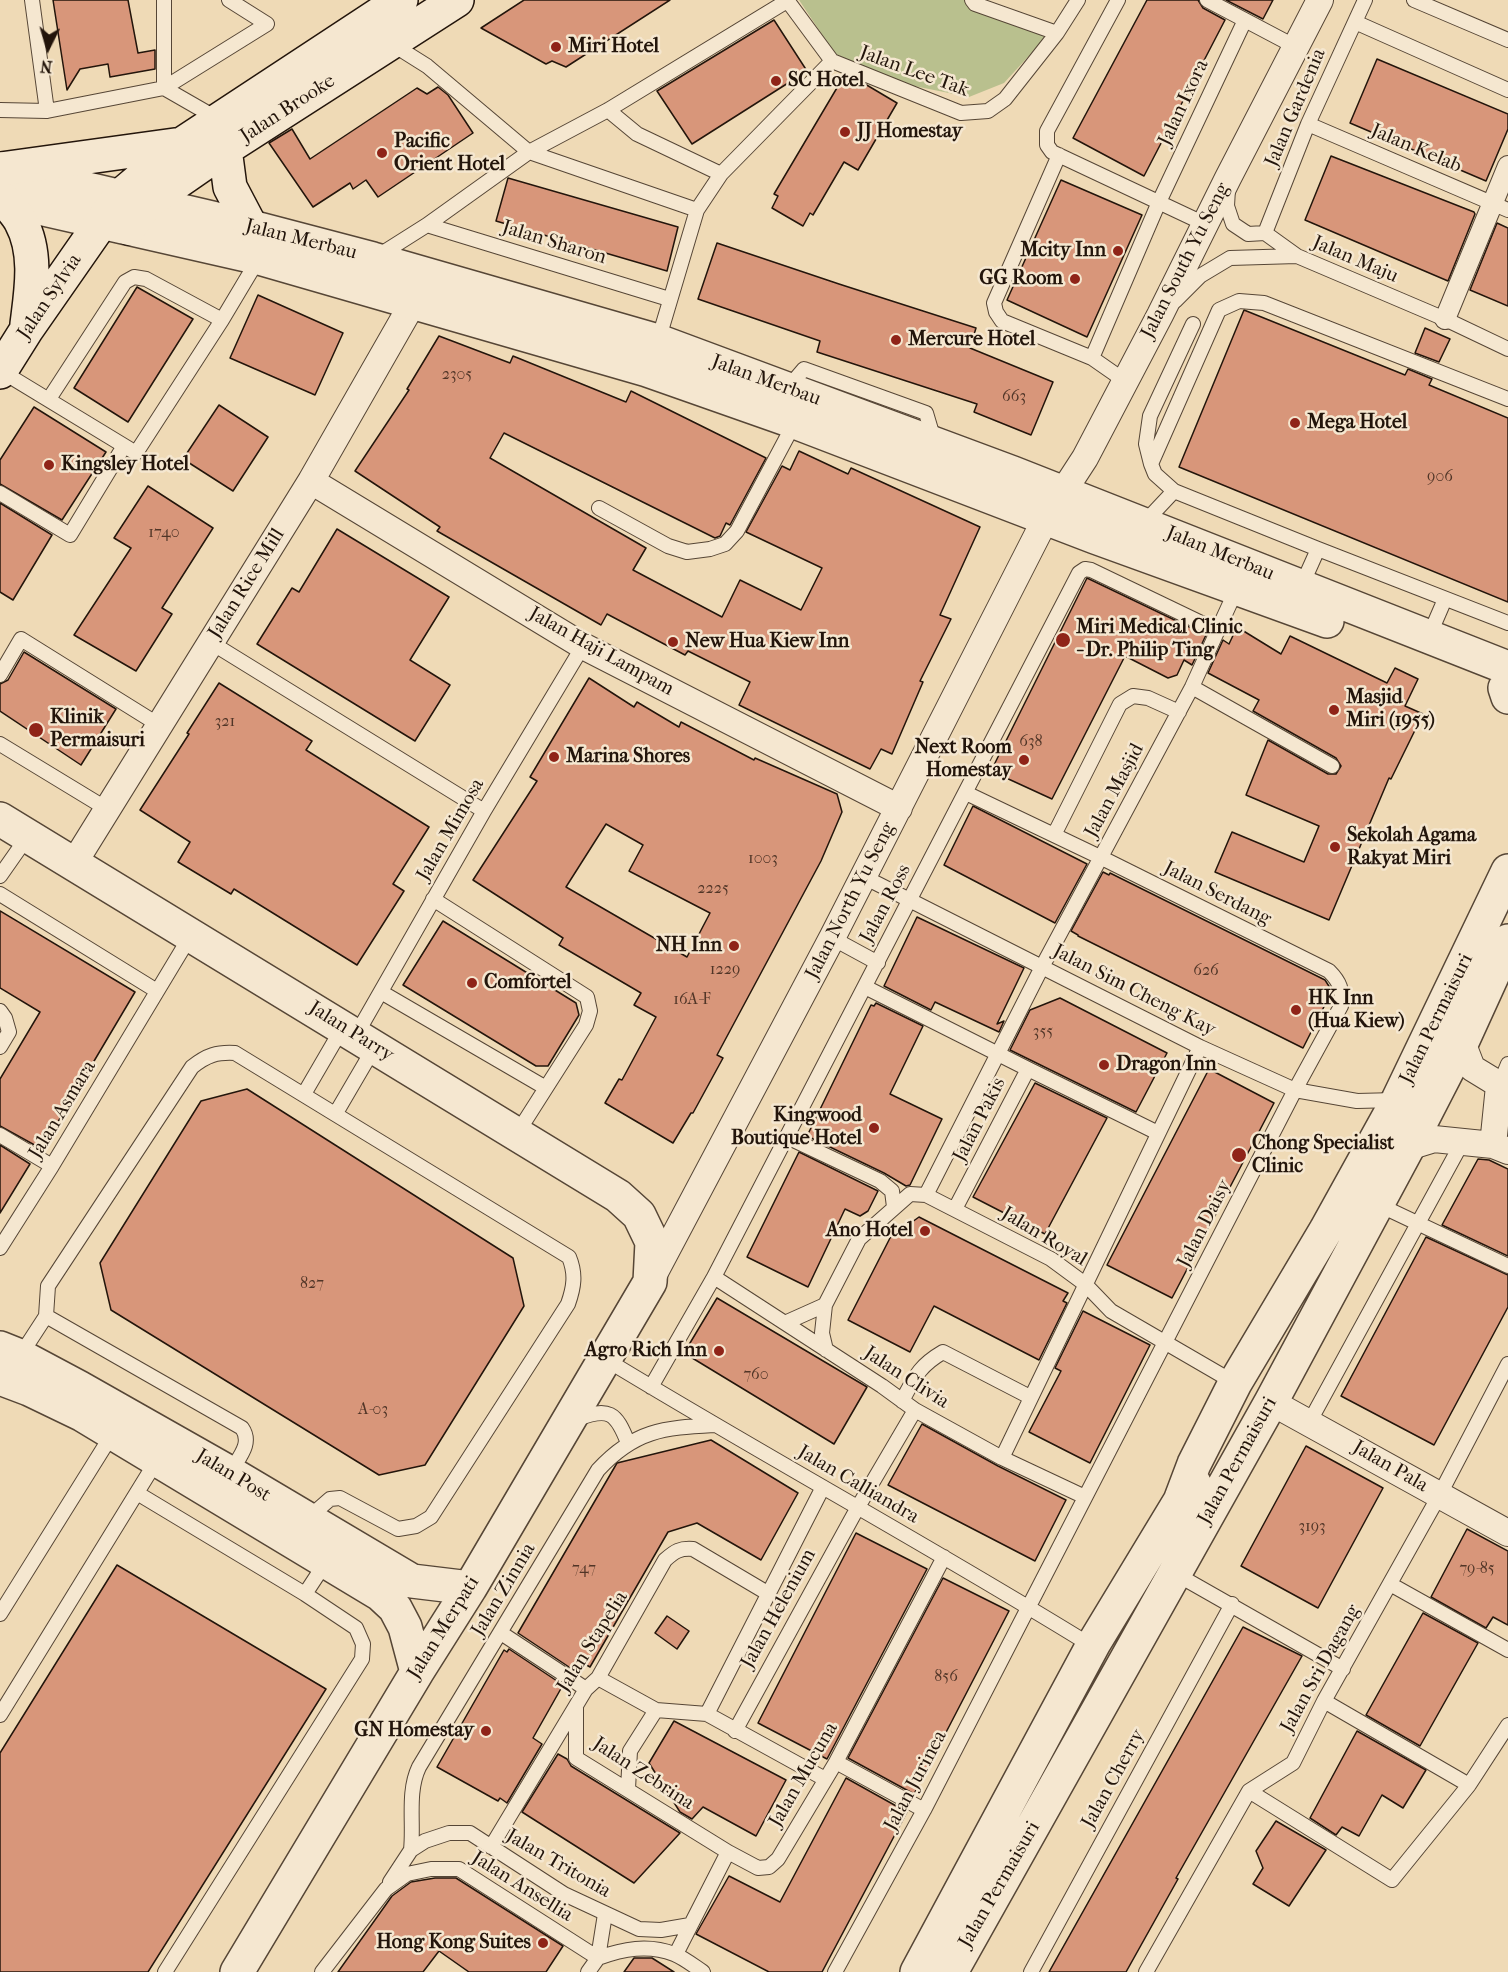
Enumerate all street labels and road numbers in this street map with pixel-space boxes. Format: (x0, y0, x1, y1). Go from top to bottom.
street label: Jalan Lee Tak (856, 41, 972, 103)
street label: Jalan Gardenia (1260, 45, 1332, 171)
street label: Jalan Ixora (1154, 56, 1214, 150)
street label: Jalan Brooke (236, 69, 340, 149)
street label: Jalan Kelab (1367, 119, 1465, 179)
street label: Jalan South Yu Seng (1136, 179, 1236, 343)
street label: Jalan Merbau (243, 215, 359, 265)
street label: Jalan Sharon (499, 216, 609, 270)
street label: Jalan Maju (1308, 231, 1402, 289)
street label: Jalan Sylvia (13, 250, 87, 344)
street label: Jalan Merbau (708, 350, 824, 412)
street label: Jalan Merbau (1162, 521, 1278, 587)
street label: Jalan Rice Mill (204, 524, 290, 644)
street label: Jalan Haji Lampam (524, 602, 678, 702)
street label: Jalan Masjid (1080, 740, 1150, 842)
street label: Jalan Mimosa (412, 774, 490, 886)
street label: Jalan North Yu Seng (801, 818, 901, 984)
street label: Jalan Serdang (1159, 857, 1275, 931)
street label: Jalan Ross (855, 860, 917, 948)
street label: Jalan Sim Cheng Kay (1049, 940, 1219, 1042)
street label: Jalan Permaisuri (1395, 950, 1479, 1088)
street label: Jalan Parry (304, 996, 398, 1068)
street label: Jalan Asmara (24, 1056, 102, 1164)
street label: Jalan Pakis (948, 1074, 1012, 1166)
street label: Jalan Daisy (1173, 1176, 1237, 1272)
street label: Jalan Royal (997, 1202, 1091, 1272)
street label: Jalan Clivia (859, 1342, 953, 1414)
street label: Jalan Permaisuri (1193, 1393, 1283, 1529)
street label: Jalan Pala (1348, 1436, 1432, 1498)
street label: Jalan Calliandra (793, 1441, 923, 1529)
street label: Jalan Post (191, 1444, 275, 1508)
street label: Jalan Zinnia (467, 1539, 541, 1641)
street label: Jalan Helenium (736, 1545, 822, 1673)
street label: Jalan Merpati (403, 1572, 485, 1684)
street label: Jalan Stapelia (552, 1587, 634, 1697)
street label: Jalan Sri Dagang (1276, 1601, 1366, 1737)
street label: Jalan Mucuna (764, 1718, 844, 1832)
street label: Jalan Cherry (1077, 1725, 1151, 1833)
street label: Jalan Jurinea (879, 1727, 953, 1835)
street label: Jalan Zebrina (588, 1732, 698, 1816)
street label: Jalan Permaisuri (954, 1818, 1046, 1952)
street label: Jalan Tritonia (501, 1824, 615, 1904)
street label: Jalan Ansellia (467, 1846, 577, 1928)

